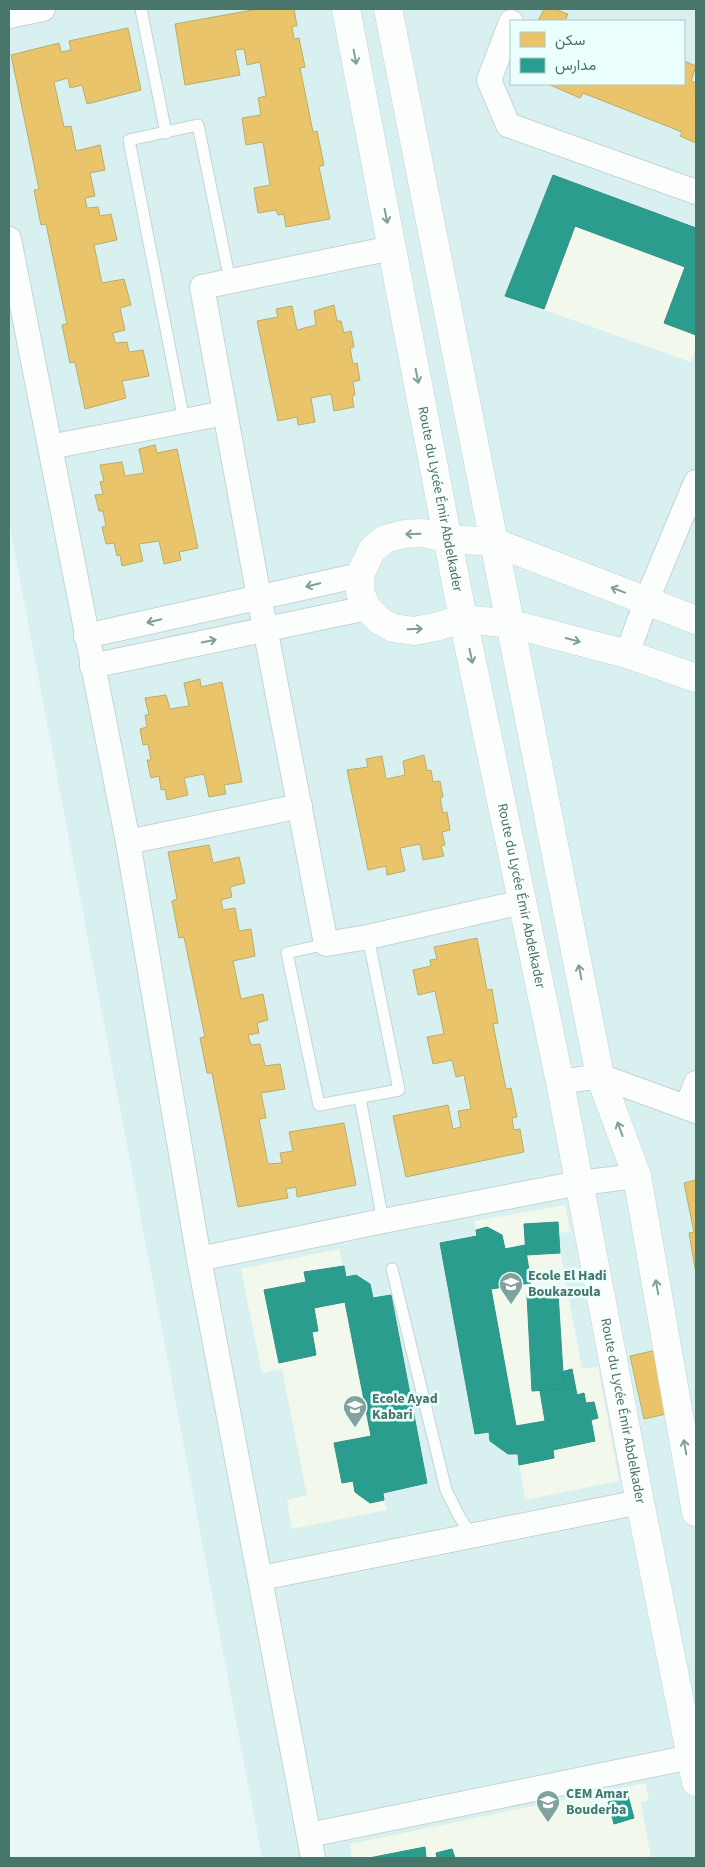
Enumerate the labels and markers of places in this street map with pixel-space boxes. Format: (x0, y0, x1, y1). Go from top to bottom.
place label: Ecole El Hadi Boukazoula (528, 1266, 607, 1302)
school or university icon: Ecole El Hadi Boukazoula (498, 1271, 524, 1305)
place label: Ecole Ayad Kabari (372, 1389, 438, 1425)
school or university icon: Ecole Ayad Kabari (342, 1394, 368, 1428)
place label: CEM Amar Bouderba (566, 1784, 629, 1820)
school or university icon: CEM Amar Bouderba (535, 1789, 561, 1823)

